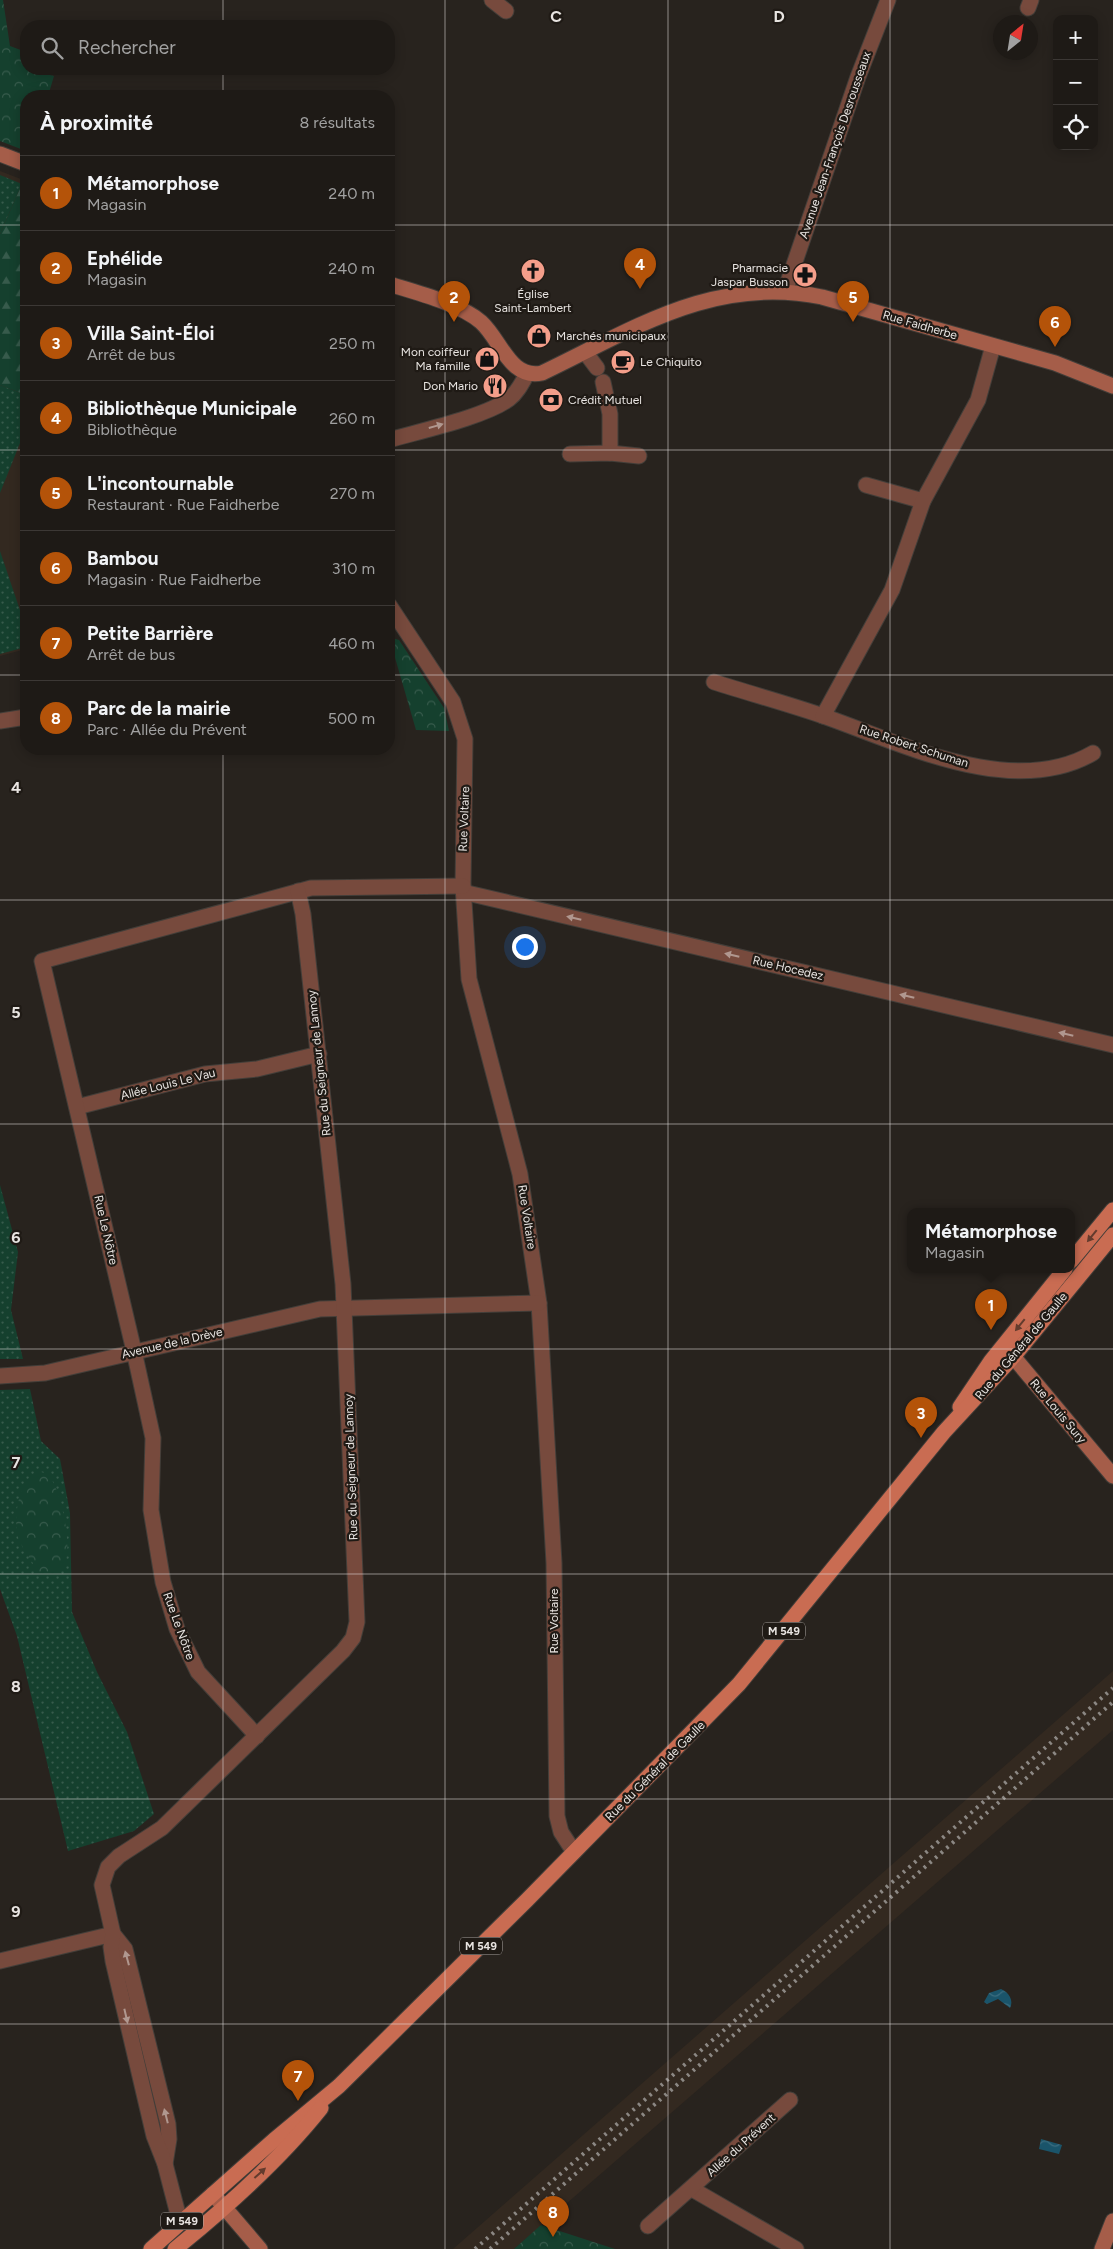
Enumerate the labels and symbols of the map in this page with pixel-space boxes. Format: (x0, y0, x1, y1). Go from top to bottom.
text: C (550, 7, 562, 26)
text: D (773, 7, 785, 26)
north arrow (993, 15, 1038, 60)
street label: Avenue Jean-François Desrousseaux (796, 50, 874, 240)
pin: 4 (624, 248, 656, 289)
church icon: Église Saint-Lambert (520, 258, 546, 284)
place label: Pharmacie Jaspar Busson (711, 261, 788, 289)
pharmacy icon: Pharmacie Jaspar Busson (792, 262, 818, 288)
pin: 2 (438, 281, 470, 322)
pin: 5 (837, 281, 869, 322)
place label: Église Saint-Lambert (494, 287, 572, 315)
pin: 6 (1039, 306, 1071, 347)
street label: Rue Faidherbe (881, 308, 959, 342)
shop icon: Marchés municipaux (526, 323, 552, 349)
place label: Marchés municipaux (556, 329, 666, 343)
place label: Mon coiffeur Ma famille (401, 345, 470, 373)
shop icon: Mon coiffeur Ma famille (474, 346, 500, 372)
cafe icon: Le Chiquito (610, 349, 636, 375)
place label: Le Chiquito (640, 355, 702, 369)
restaurant icon: Don Mario (482, 373, 508, 399)
place label: Don Mario (423, 379, 478, 393)
bank icon: Crédit Mutuel (538, 387, 564, 413)
place label: Crédit Mutuel (568, 393, 642, 407)
one-way arrow (428, 422, 443, 430)
street label: Rue Robert Schuman (858, 722, 970, 770)
text: 4 (11, 778, 21, 797)
street label: Rue Voltaire (456, 786, 472, 852)
one-way arrow (566, 914, 581, 922)
your location (512, 934, 538, 960)
one-way arrow (725, 951, 740, 959)
street label: Rue Hocedez (751, 953, 825, 983)
street label: Rue du Seigneur de Lannoy (304, 989, 334, 1137)
one-way arrow (900, 992, 915, 1000)
text: 5 (11, 1003, 21, 1022)
one-way arrow (1058, 1030, 1073, 1038)
street label: Allée Louis Le Vau (119, 1065, 217, 1103)
street label: Rue Voltaire (515, 1184, 539, 1251)
street label: Rue Le Nôtre (91, 1194, 121, 1267)
text: 6 (11, 1228, 21, 1247)
one-way arrow (1086, 1229, 1098, 1241)
street label: Rue du Général de Gaulle (972, 1289, 1070, 1402)
pin: 1 (975, 1289, 1007, 1330)
one-way arrow (1014, 1318, 1025, 1331)
street label: Avenue de la Drève (120, 1324, 224, 1361)
street label: Rue Louis Sury (1027, 1376, 1089, 1446)
street label: Rue du Seigneur de Lannoy (341, 1393, 361, 1540)
pin: 3 (905, 1397, 937, 1438)
text: 7 (12, 1453, 21, 1472)
street label: Rue Voltaire (547, 1588, 561, 1654)
street label: Rue Le Nôtre (160, 1590, 198, 1662)
road number: M 549 (763, 1622, 805, 1640)
text: 8 (11, 1677, 21, 1696)
street label: Rue du Général de Gaulle (602, 1718, 708, 1824)
text: 9 (11, 1902, 21, 1921)
road number: M 549 (460, 1938, 502, 1954)
one-way arrow (123, 1950, 131, 1966)
one-way arrow (122, 2008, 130, 2023)
pin: 7 (282, 2060, 314, 2101)
one-way arrow (162, 2108, 170, 2123)
street label: Allée du Prévent (704, 2110, 779, 2179)
one-way arrow (253, 2167, 265, 2179)
pin: 8 (537, 2196, 569, 2237)
road number: M 549 (161, 2212, 203, 2230)

